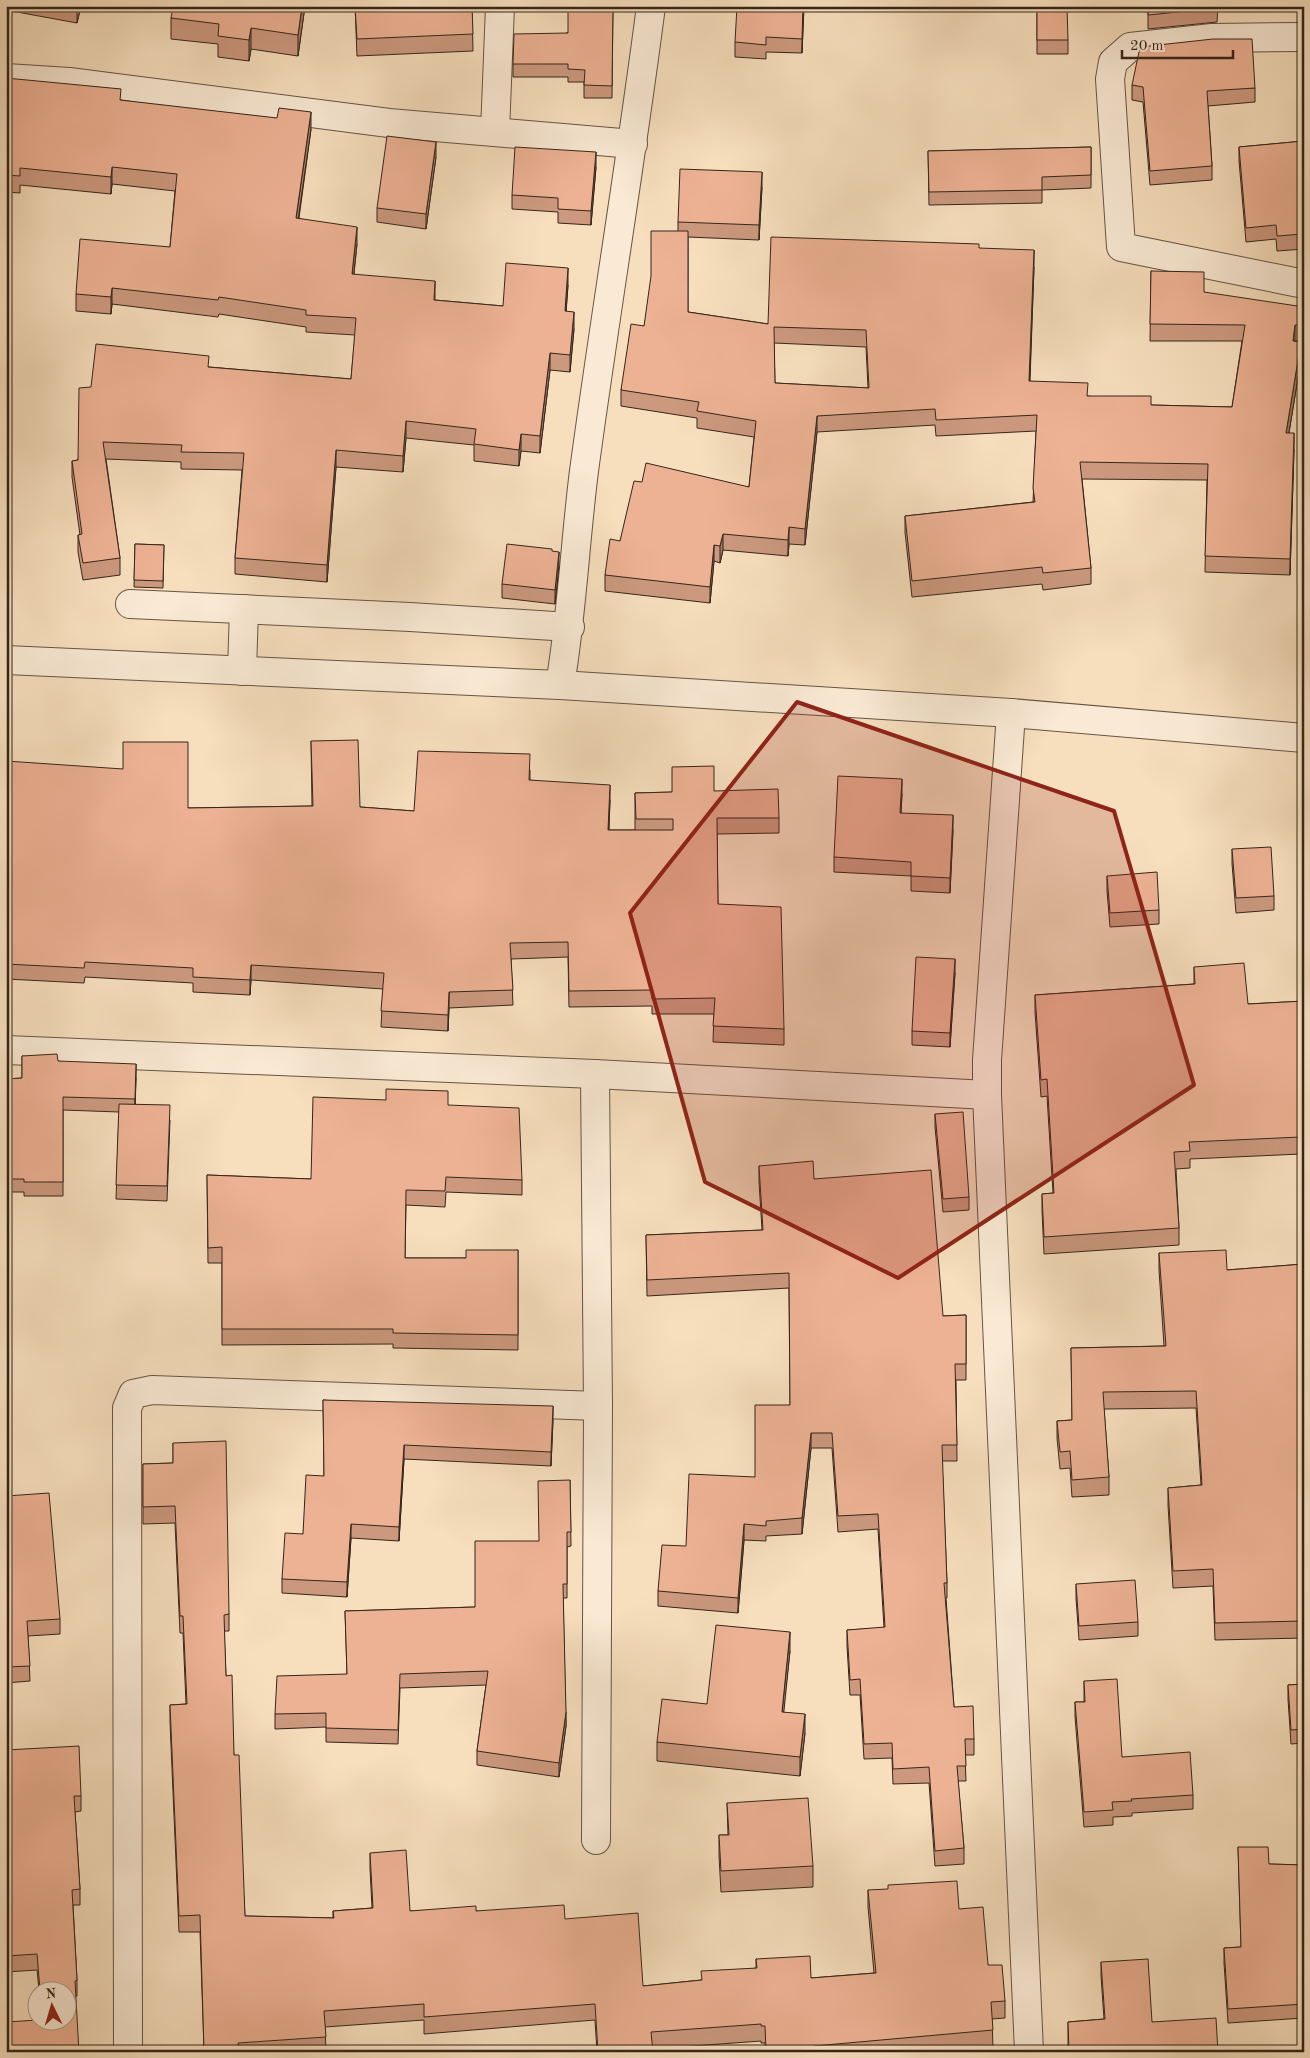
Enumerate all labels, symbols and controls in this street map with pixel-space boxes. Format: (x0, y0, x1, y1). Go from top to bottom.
scale bar (1122, 28, 1234, 60)
text: 20 m (1130, 39, 1164, 54)
north arrow (28, 1980, 78, 2030)
text: N (45, 1987, 57, 2001)

